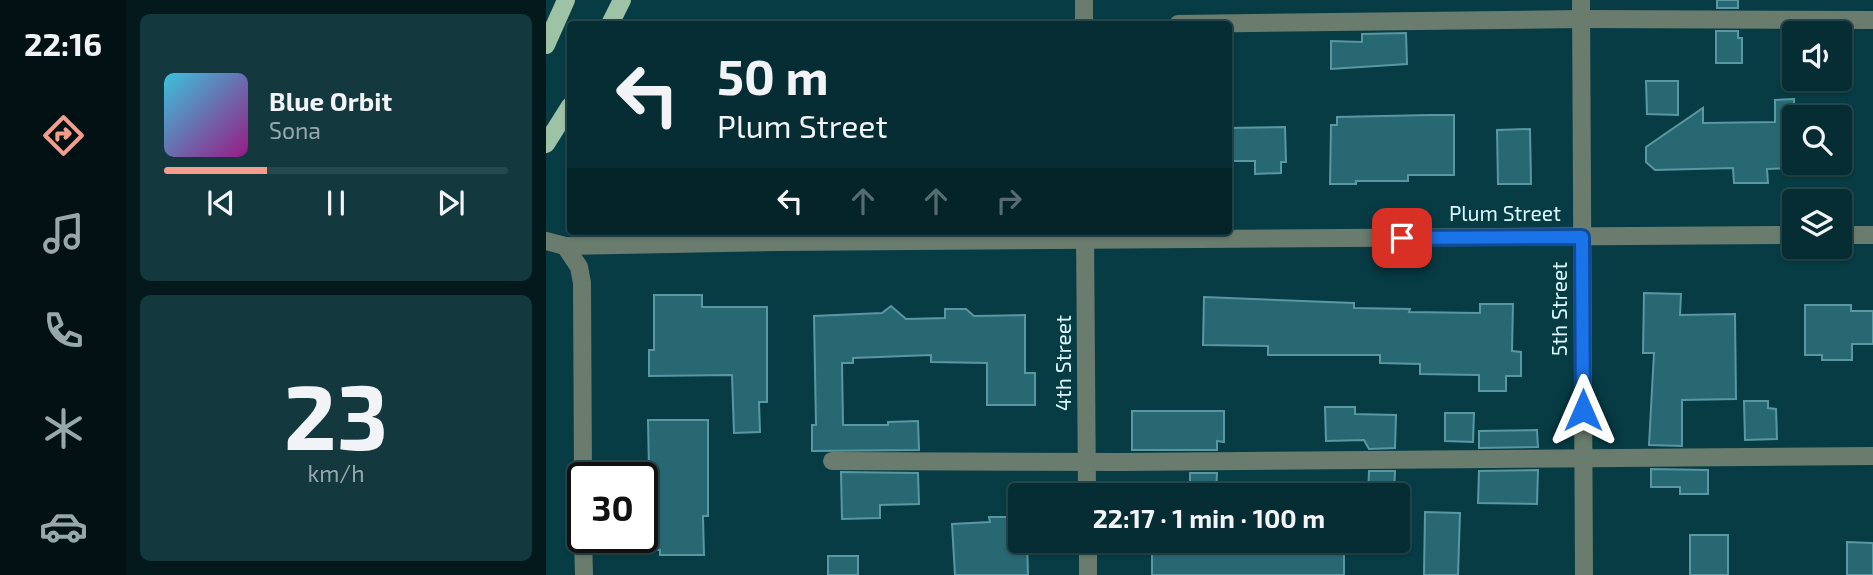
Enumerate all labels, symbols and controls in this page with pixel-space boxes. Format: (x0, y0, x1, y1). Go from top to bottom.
map controls (1782, 21, 1852, 259)
button: sound (1782, 21, 1852, 91)
text: 22:16 (24, 24, 102, 62)
text: 50 m (717, 46, 829, 105)
icon: left (602, 49, 693, 140)
text: Blue Orbit (269, 85, 392, 116)
button: search (1782, 105, 1852, 175)
text: Plum Street (717, 106, 888, 144)
icon: directions (39, 111, 88, 160)
text: Sona (269, 116, 321, 144)
icon: left (771, 182, 809, 220)
icon: ahead (844, 182, 882, 220)
icon: ahead (917, 182, 955, 220)
icon: right (990, 182, 1028, 220)
icon: previous (202, 184, 240, 222)
icon: pause (317, 184, 355, 222)
icon: next (432, 184, 470, 222)
button: layers (1782, 189, 1852, 259)
street label: Plum Street (1449, 200, 1561, 225)
pin (1372, 208, 1432, 268)
icon: music (39, 209, 88, 258)
icon: arrive (1383, 219, 1421, 257)
street label: 5th Street (1546, 262, 1571, 356)
icon: phone (39, 306, 88, 355)
street label: 4th Street (1050, 315, 1075, 411)
text: 23 (284, 359, 388, 468)
position arrow (1546, 373, 1620, 447)
icon: climate (39, 404, 88, 453)
text: km/h (307, 459, 365, 487)
speed limit sign: 30 (567, 462, 658, 553)
icon: car (39, 502, 88, 551)
text: 22:17 · 1 min · 100 m (1093, 502, 1325, 533)

